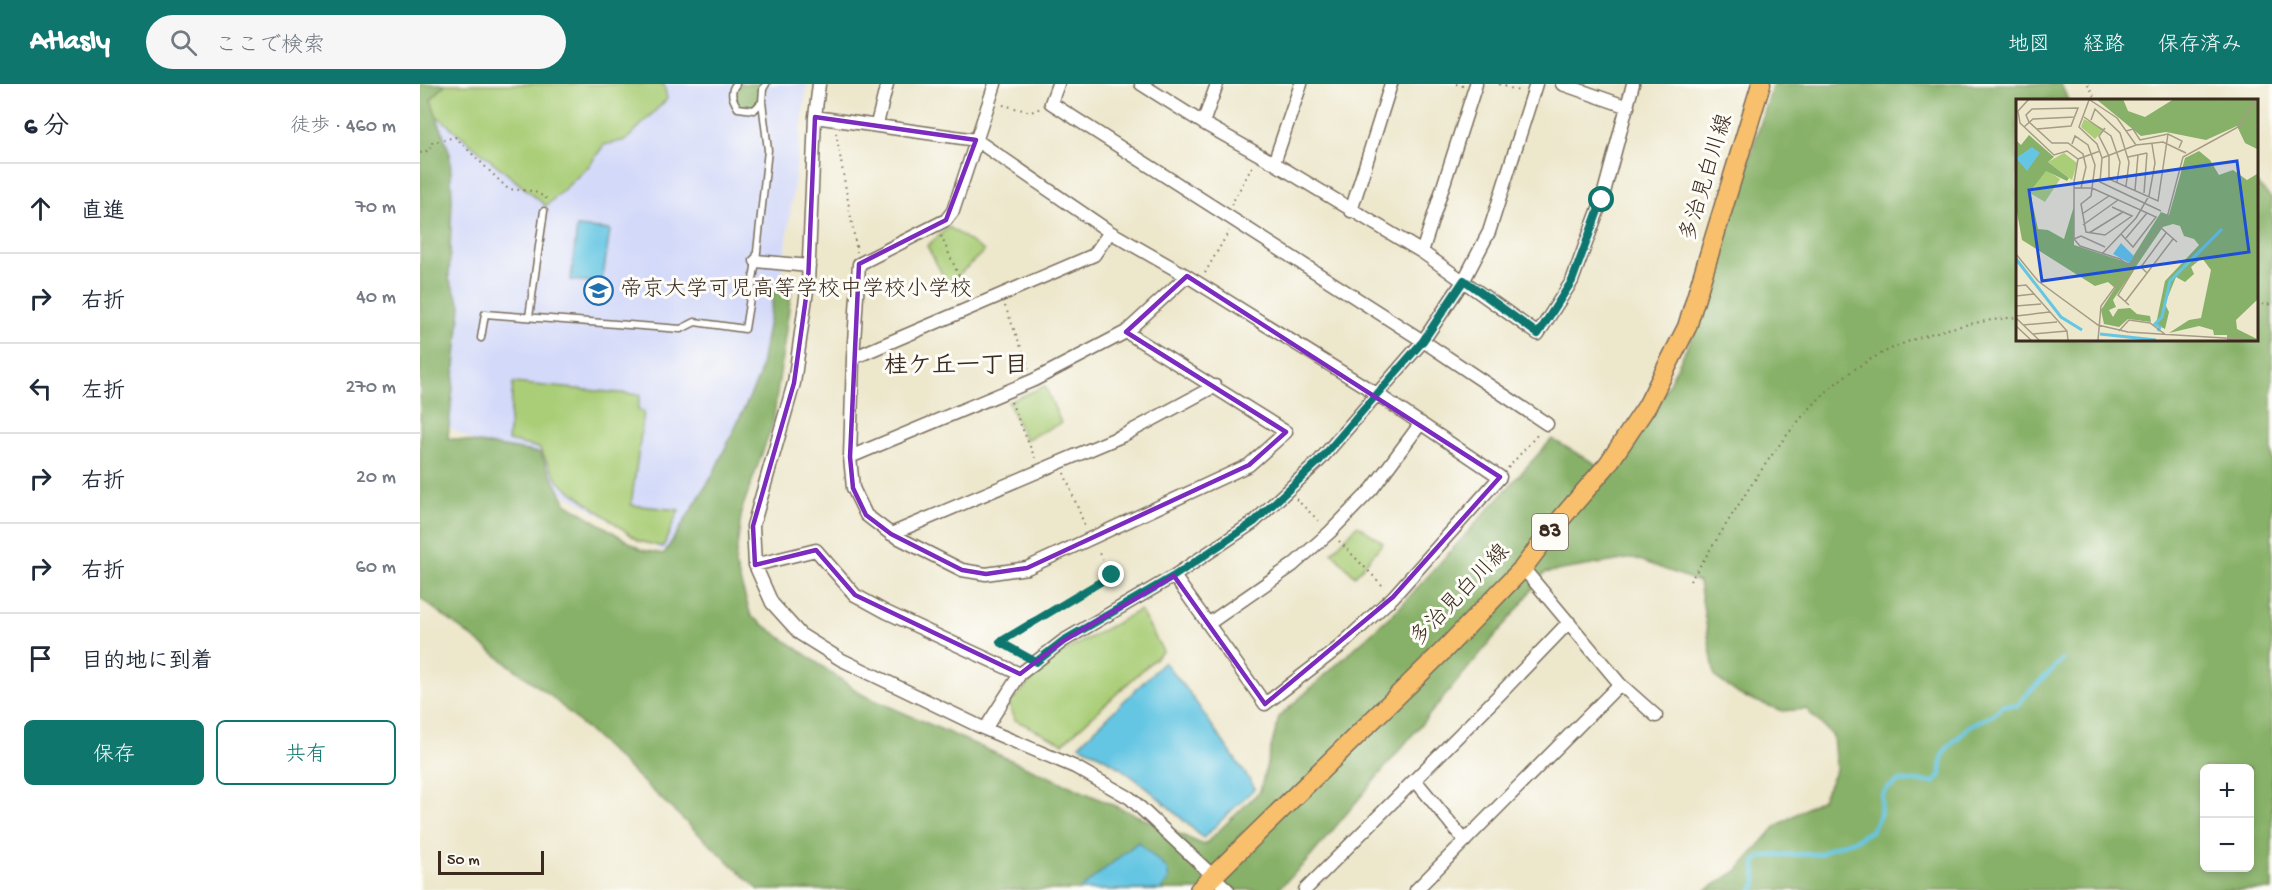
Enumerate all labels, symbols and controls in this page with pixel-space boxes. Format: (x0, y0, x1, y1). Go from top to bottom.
search box (146, 15, 566, 69)
text: Atlasly (30, 26, 110, 59)
icon: search (167, 26, 200, 59)
text: ここで検索 (215, 34, 325, 60)
text: 地図 (2008, 34, 2050, 59)
text: 経路 (2083, 34, 2125, 59)
text: 保存済み (2158, 34, 2242, 59)
inset map (2016, 99, 2257, 340)
street label: 多治見白川線 (1675, 111, 1740, 245)
text: 6 分 (24, 113, 69, 144)
text: 徒歩 · 460 m (290, 116, 396, 139)
route start (1588, 186, 1614, 212)
icon: ahead (24, 192, 57, 225)
text: 70 m (355, 197, 396, 220)
text: 直進 (81, 200, 125, 226)
school or university icon: 帝京大学可児高等学校中学校小学校 (583, 275, 615, 307)
place label: 帝京大学可児高等学校中学校小学校 (620, 276, 972, 304)
icon: right (24, 282, 57, 315)
text: 40 m (356, 287, 396, 310)
text: 右折 (81, 290, 125, 316)
district label: 桂ケ丘一丁目 (884, 352, 1028, 382)
icon: left (24, 372, 57, 405)
text: 270 m (346, 377, 396, 400)
text: 左折 (81, 380, 125, 406)
icon: right (24, 462, 57, 495)
text: 20 m (356, 467, 396, 490)
text: 右折 (81, 470, 125, 496)
road number: 83 (1532, 514, 1568, 550)
street label: 多治見白川線 (1405, 539, 1516, 653)
icon: right (24, 552, 57, 585)
text: 60 m (356, 557, 396, 580)
text: 右折 (81, 560, 125, 586)
route end (1098, 561, 1124, 587)
icon: arrive (24, 642, 57, 675)
text: 目的地に到着 (81, 650, 213, 676)
button: 保存 (24, 720, 204, 785)
button: 共有 (216, 720, 396, 785)
map controls (2200, 764, 2254, 872)
button: + (2200, 764, 2254, 818)
button: − (2200, 818, 2254, 872)
scale bar (438, 848, 544, 876)
text: 50 m (447, 852, 480, 871)

